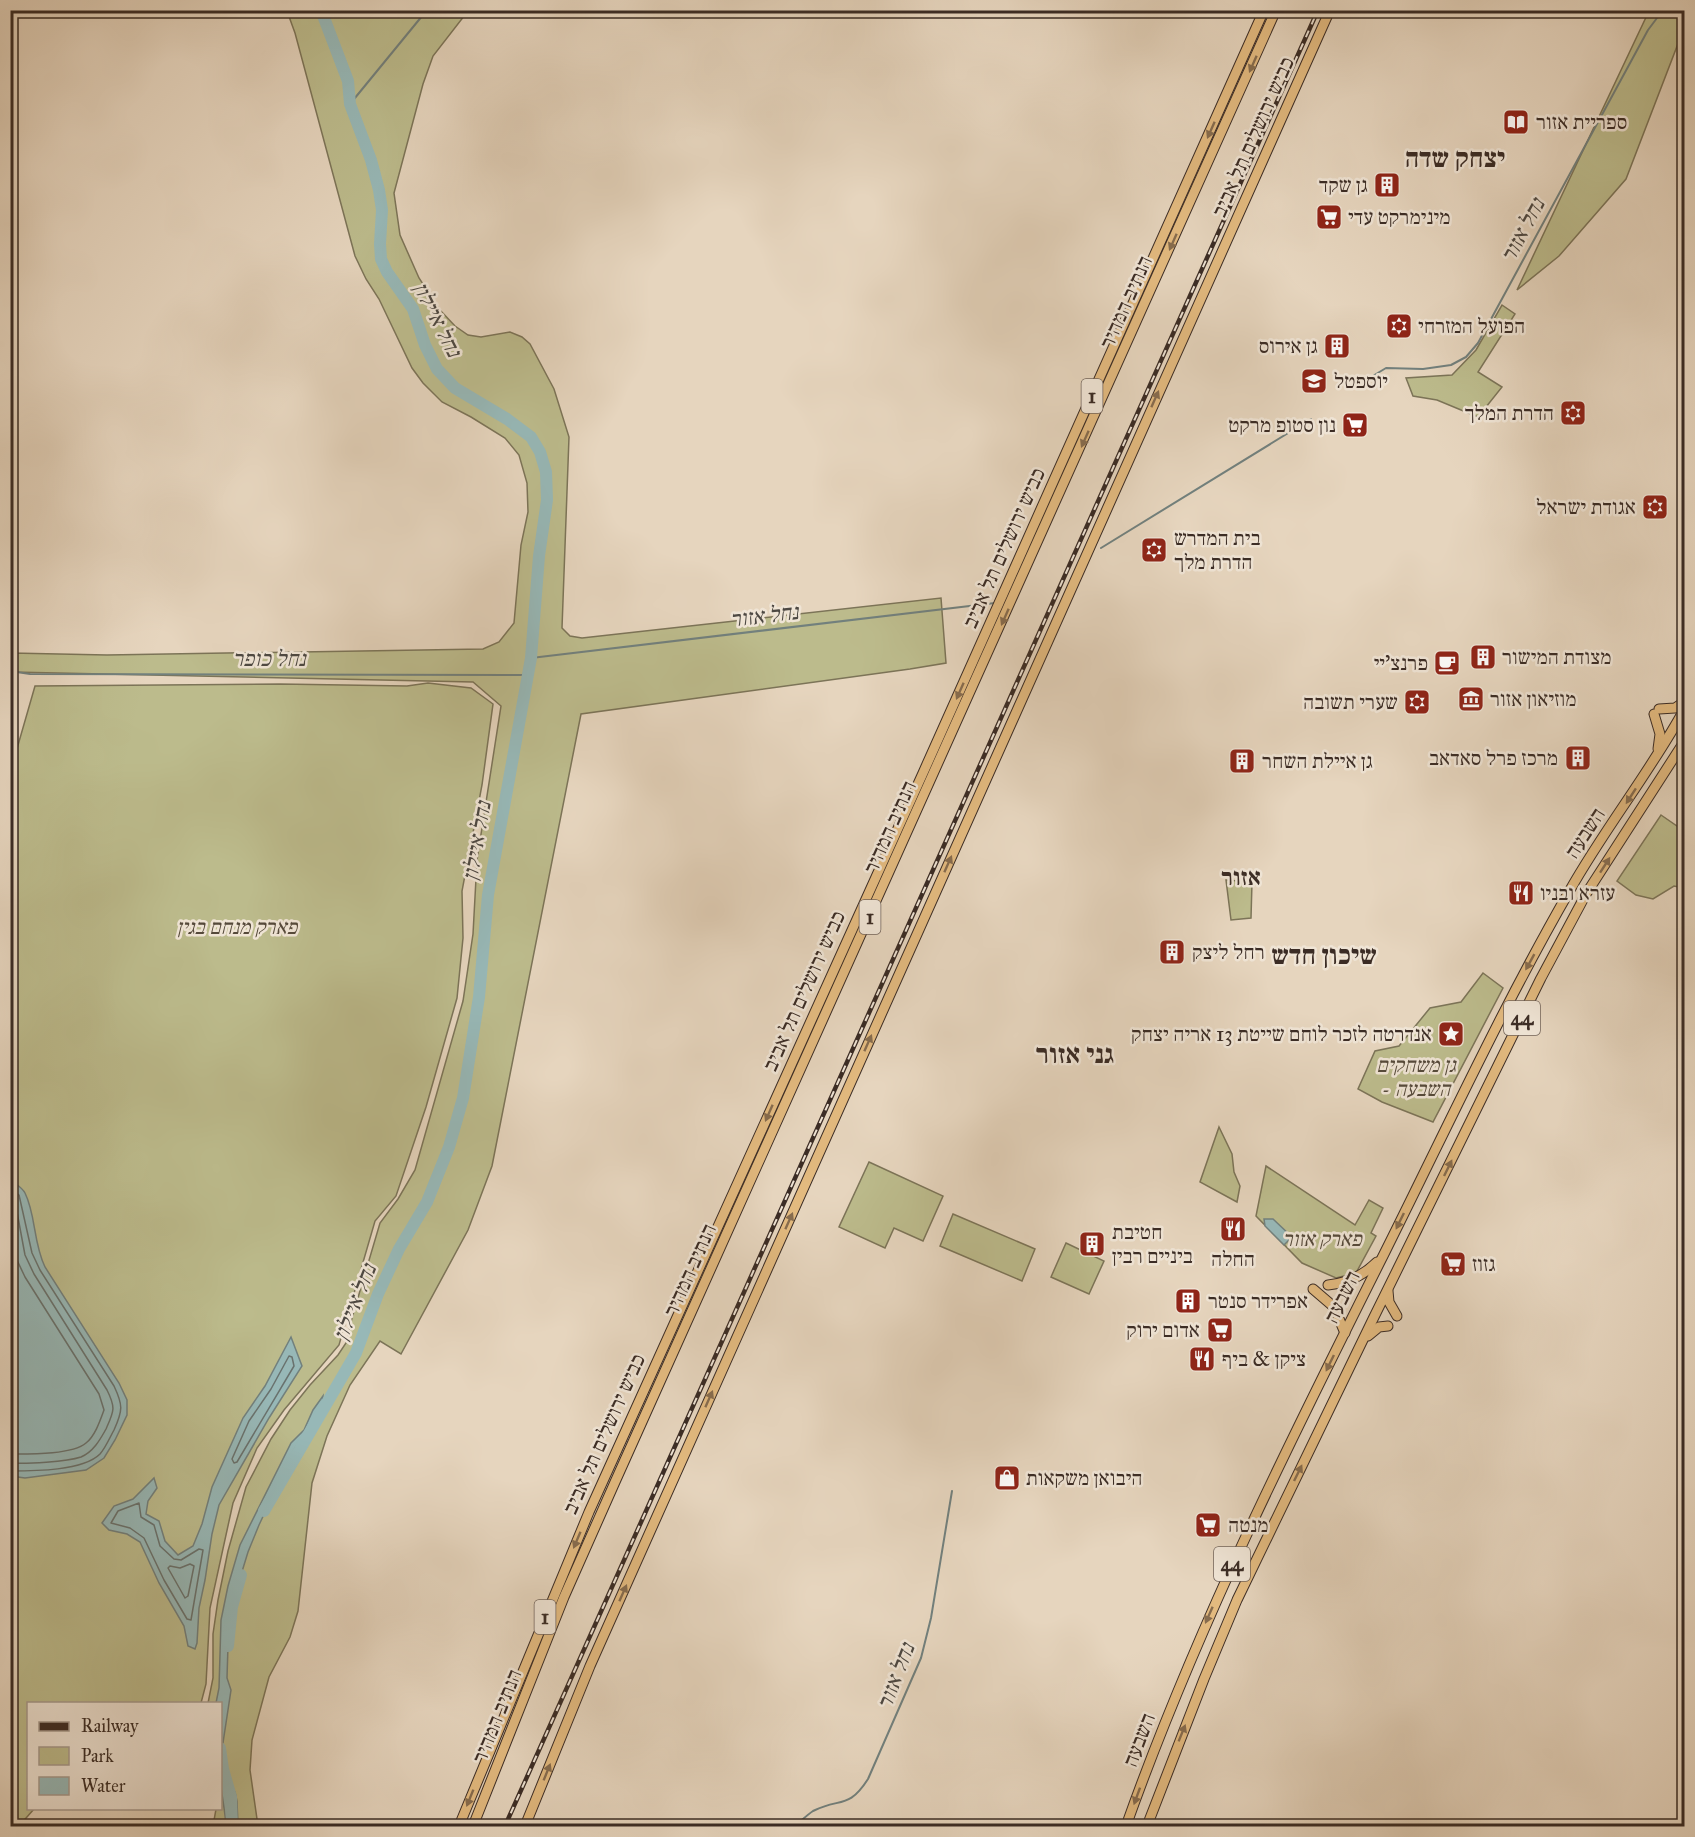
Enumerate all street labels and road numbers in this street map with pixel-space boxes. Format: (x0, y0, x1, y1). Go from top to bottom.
street label: כביש ירושלים תל אביב (1206, 53, 1300, 221)
street label: הנתיב המהיר (1094, 252, 1158, 352)
road number: 1 (1082, 379, 1102, 413)
street label: כביש ירושלים תל אביב (957, 464, 1051, 632)
street label: הנתיב המהיר (858, 777, 922, 877)
street label: השבעה (1559, 803, 1611, 863)
road number: 1 (860, 900, 880, 934)
street label: כביש ירושלים תל אביב (757, 907, 851, 1075)
road number: 44 (1504, 1001, 1540, 1035)
street label: הנתיב המהיר (658, 1220, 722, 1320)
street label: השבעה (1318, 1266, 1366, 1328)
street label: כביש ירושלים תל אביב (557, 1350, 651, 1518)
road number: 44 (1214, 1547, 1250, 1581)
road number: 1 (534, 1600, 556, 1634)
street label: הנתיב המהיר (466, 1665, 528, 1767)
street label: השבעה (1117, 1710, 1161, 1770)

